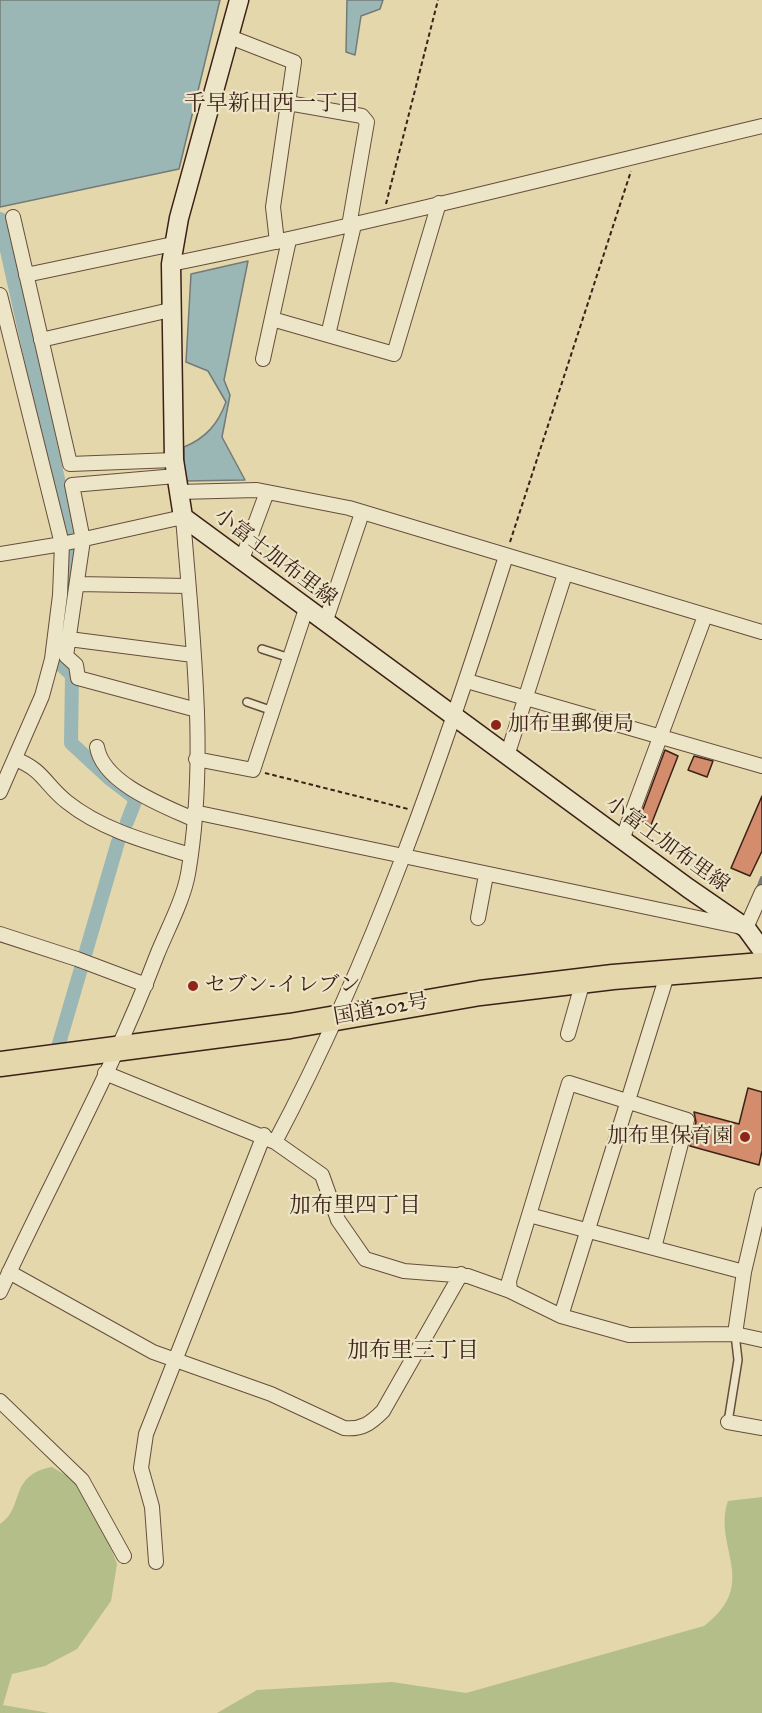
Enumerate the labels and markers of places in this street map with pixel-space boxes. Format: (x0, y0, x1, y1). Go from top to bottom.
place label: 加布里郵便局 (508, 712, 634, 738)
marker: 加布里郵便局 (489, 718, 503, 732)
place label: セブン-イレブン (205, 973, 361, 999)
marker: セブン-イレブン (186, 979, 200, 993)
place label: 加布里保育園 (607, 1124, 733, 1150)
marker: 加布里保育園 (738, 1130, 752, 1144)

